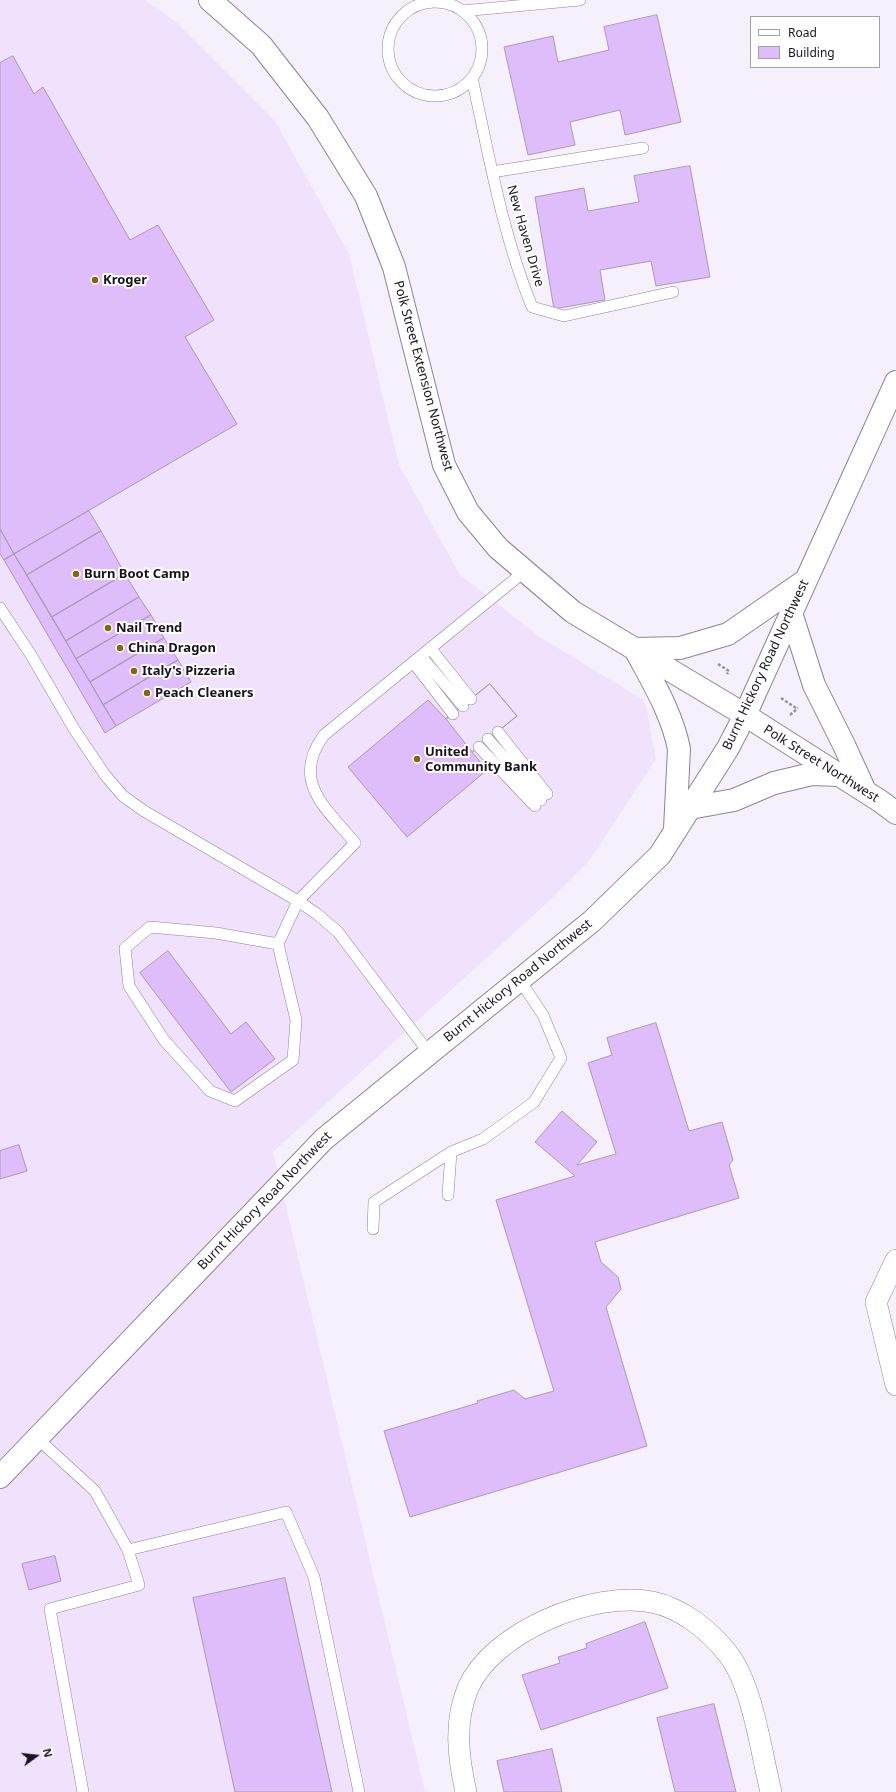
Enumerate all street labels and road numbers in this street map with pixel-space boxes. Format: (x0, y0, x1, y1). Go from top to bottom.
street label: New Haven Drive (503, 183, 547, 289)
street label: Polk Street Extension Northwest (390, 279, 456, 473)
street label: Burnt Hickory Road Northwest (720, 577, 812, 753)
street label: Polk Street Northwest (760, 722, 882, 806)
street label: Burnt Hickory Road Northwest (441, 916, 595, 1046)
street label: Burnt Hickory Road Northwest (195, 1129, 335, 1273)

